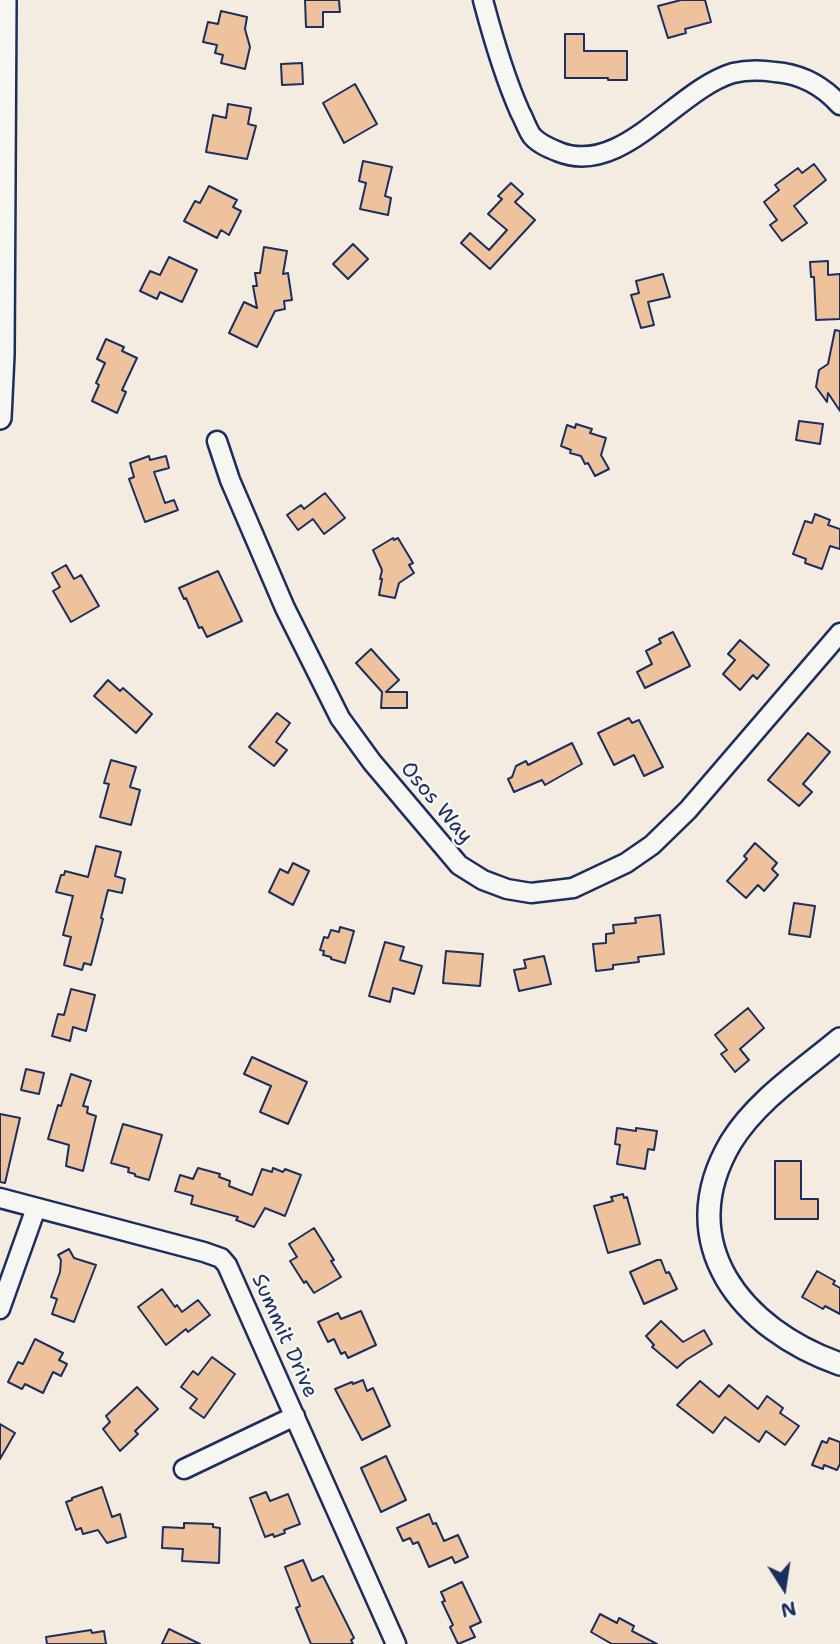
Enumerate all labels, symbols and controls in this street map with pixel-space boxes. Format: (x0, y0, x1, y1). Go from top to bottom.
street label: Osos Way (394, 757, 478, 849)
street label: Summit Drive (245, 1270, 323, 1402)
north arrow (749, 1553, 819, 1623)
text: N (779, 1595, 798, 1623)

